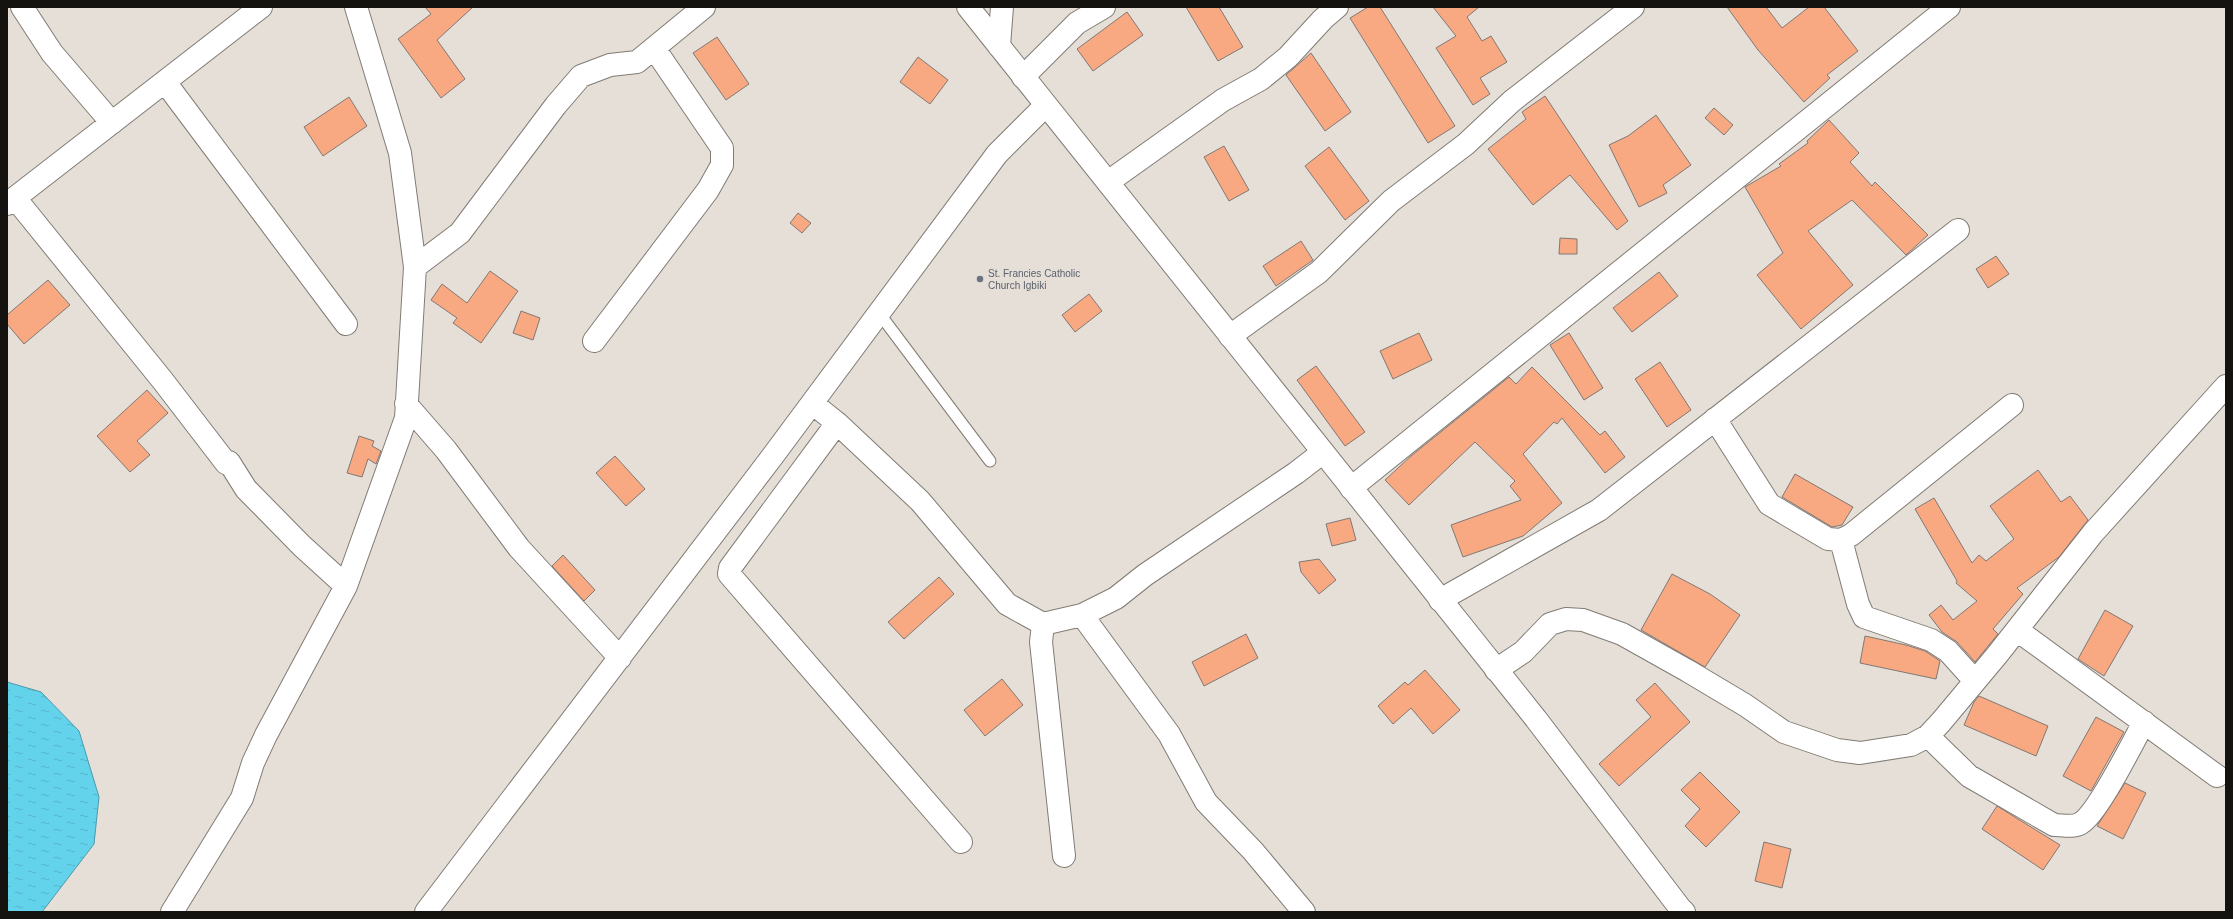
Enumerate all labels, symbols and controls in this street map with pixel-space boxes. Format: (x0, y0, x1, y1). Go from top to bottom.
place label: St. Francies Catholic Church Igbiki (988, 268, 1080, 291)
marker: St. Francies Catholic Church Igbiki (975, 274, 985, 284)

